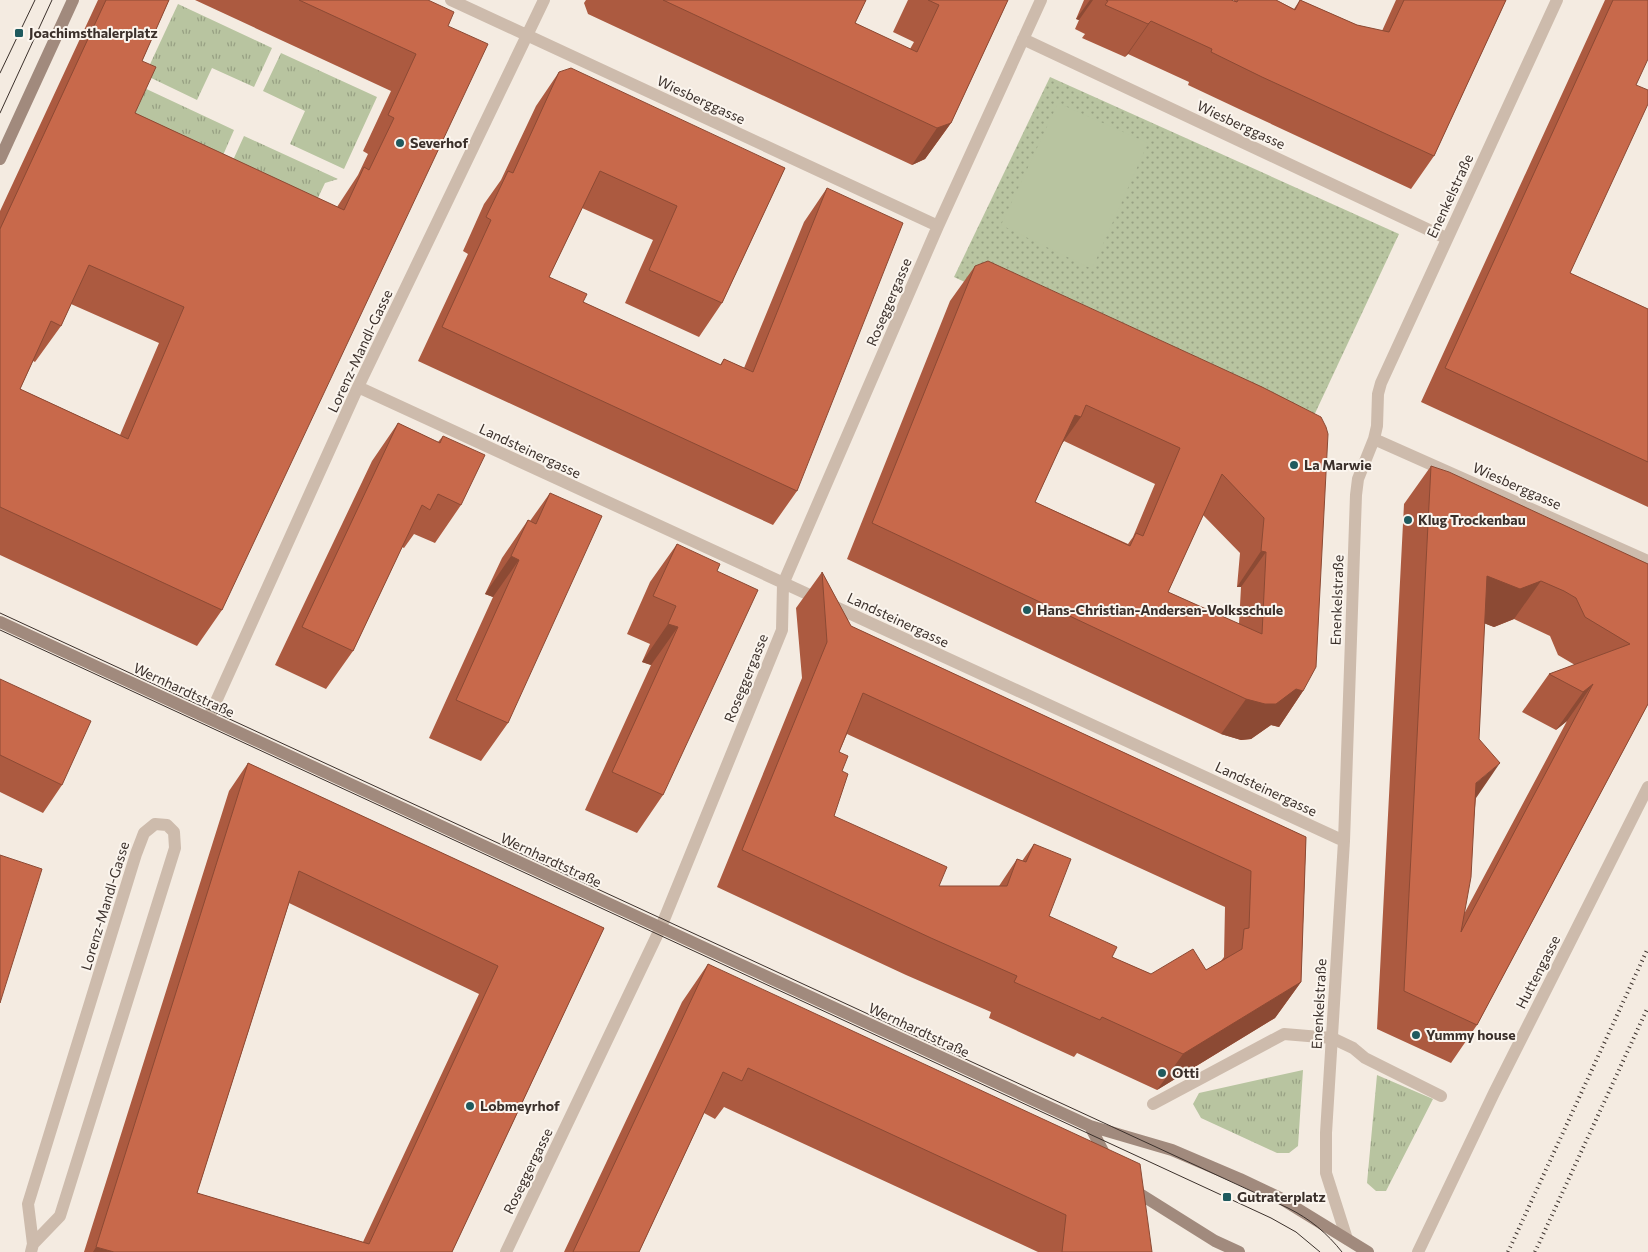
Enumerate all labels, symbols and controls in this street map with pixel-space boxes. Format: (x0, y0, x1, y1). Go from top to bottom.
place label: Joachimsthalerplatz (29, 24, 158, 41)
marker: Joachimsthalerplatz (13, 27, 25, 39)
street label: Wiesberggasse (654, 72, 748, 127)
street label: Wiesberggasse (1194, 97, 1288, 152)
place label: Severhof (410, 134, 468, 151)
marker: Severhof (394, 137, 406, 149)
street label: Enenkelstraße (1423, 151, 1476, 240)
street label: Roseggergasse (862, 255, 915, 348)
street label: Lorenz-Mandl-Gasse (324, 287, 396, 415)
street label: Landsteinergasse (477, 420, 584, 482)
place label: La Marwie (1304, 456, 1372, 473)
street label: Wiesberggasse (1470, 458, 1564, 513)
marker: La Marwie (1288, 459, 1300, 471)
place label: Klug Trockenbau (1418, 511, 1526, 528)
marker: Klug Trockenbau (1402, 514, 1414, 526)
street label: Enenkelstraße (1326, 554, 1347, 646)
street label: Landsteinergasse (845, 589, 952, 651)
place label: Hans-Christian-Andersen-Volksschule (1037, 601, 1283, 618)
marker: Hans-Christian-Andersen-Volksschule (1021, 604, 1033, 616)
street label: Roseggergasse (720, 631, 771, 725)
street label: Wernhardtstraße (131, 659, 237, 720)
street label: Landsteinergasse (1213, 758, 1320, 820)
street label: Wernhardtstraße (498, 829, 604, 890)
street label: Lorenz-Mandl-Gasse (77, 839, 132, 972)
street label: Huttengasse (1512, 932, 1563, 1011)
street label: Enenkelstraße (1308, 958, 1329, 1050)
street label: Wernhardtstraße (866, 999, 972, 1060)
place label: Yummy house (1426, 1026, 1516, 1043)
marker: Yummy house (1410, 1029, 1422, 1041)
place label: Otti (1172, 1064, 1199, 1081)
marker: Otti (1156, 1067, 1168, 1079)
place label: Lobmeyrhof (480, 1097, 560, 1114)
marker: Lobmeyrhof (464, 1100, 476, 1112)
street label: Roseggergasse (499, 1125, 556, 1217)
place label: Gutraterplatz (1237, 1188, 1326, 1205)
marker: Gutraterplatz (1221, 1191, 1233, 1203)

